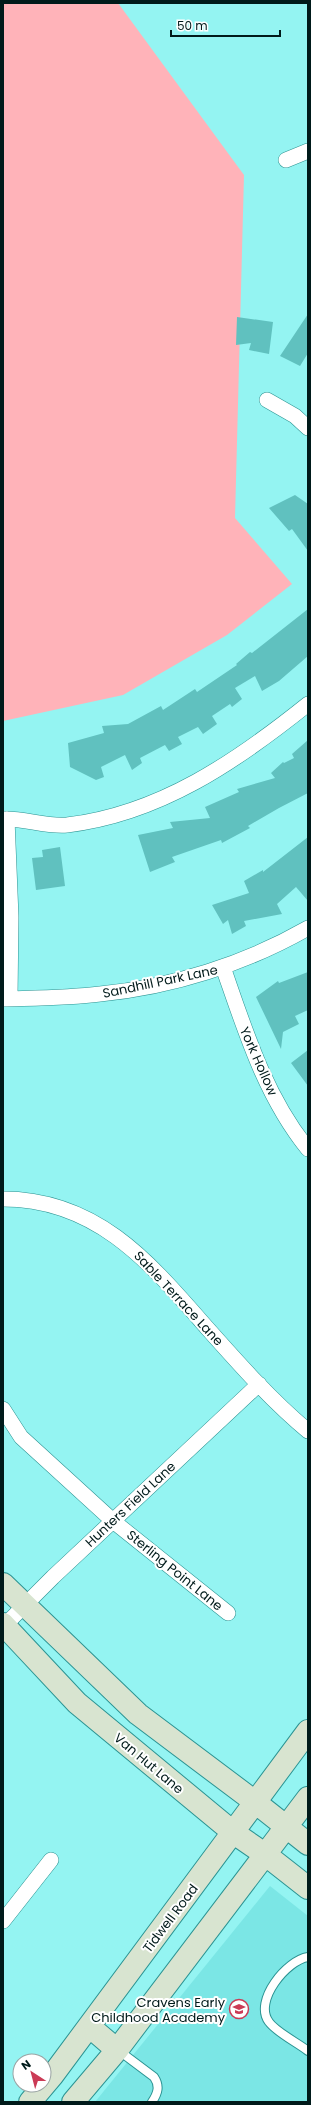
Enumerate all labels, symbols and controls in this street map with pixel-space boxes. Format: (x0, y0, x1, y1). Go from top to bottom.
scale bar (171, 12, 280, 38)
text: 50 m (177, 17, 208, 34)
street label: Sandhill Park Lane (101, 960, 219, 1003)
street label: York Hollow (235, 1024, 282, 1099)
street label: Sable Terrace Lane (129, 1247, 228, 1350)
street label: Hunters Field Lane (81, 1457, 180, 1551)
street label: Sterling Point Lane (123, 1526, 227, 1615)
street label: Van Hut Lane (110, 1729, 188, 1798)
street label: Tidwell Road (138, 1880, 202, 1957)
place label: Cravens Early Childhood Academy (91, 1993, 226, 2027)
school or university icon: Cravens Early Childhood Academy (228, 1998, 250, 2020)
north arrow (12, 2053, 52, 2093)
text: N (18, 2056, 34, 2074)

